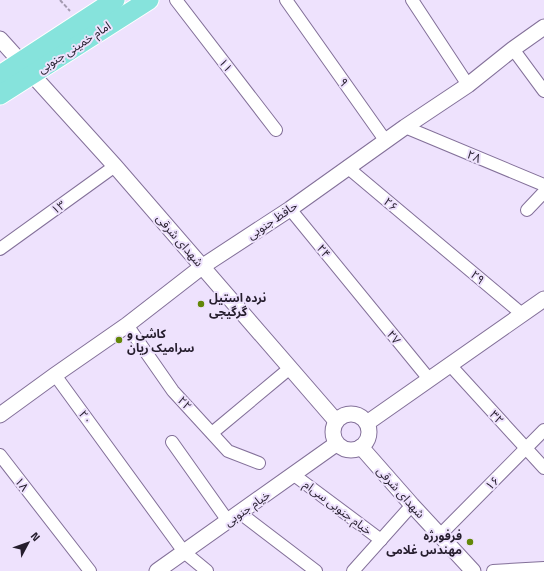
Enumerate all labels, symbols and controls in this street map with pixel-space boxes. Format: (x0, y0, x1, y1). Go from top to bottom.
street label: امام خمینی جنوبی (34, 16, 115, 78)
street label: ۱۱ (214, 54, 238, 76)
street label: ۹ (334, 74, 354, 90)
street label: ۲۸ (464, 145, 484, 167)
street label: ۲۶ (380, 192, 402, 216)
street label: ۱۳ (47, 195, 69, 219)
street label: حافظ جنوبی (243, 196, 301, 244)
street label: شهدای شرقی (152, 209, 208, 271)
street label: ۲۴ (312, 240, 336, 262)
street label: ۲۹ (467, 265, 489, 289)
place label: نرده استیل گرگیجی (209, 288, 267, 321)
marker: نرده استیل گرگیجی (196, 299, 206, 309)
place label: کاشی و سرامیک ریان (127, 324, 194, 357)
street label: ۲۷ (382, 326, 406, 348)
marker: کاشی و سرامیک ریان (114, 335, 124, 345)
street label: ۲۲ (173, 391, 197, 415)
street label: ۲۰ (74, 406, 98, 428)
street label: ۳۲ (485, 406, 509, 428)
street label: شهدای شرقی (372, 462, 430, 522)
street label: ۱۶ (480, 471, 504, 495)
street label: ۱۸ (10, 473, 34, 495)
street label: خیام جنوبی سی‌ام (300, 475, 376, 539)
street label: خیام جنوبی (220, 485, 274, 531)
north arrow (8, 523, 48, 563)
place label: فرفورژه مهندس غلامی (386, 526, 462, 559)
text: N (27, 528, 44, 545)
marker: فرفورژه مهندس غلامی (465, 537, 475, 547)

